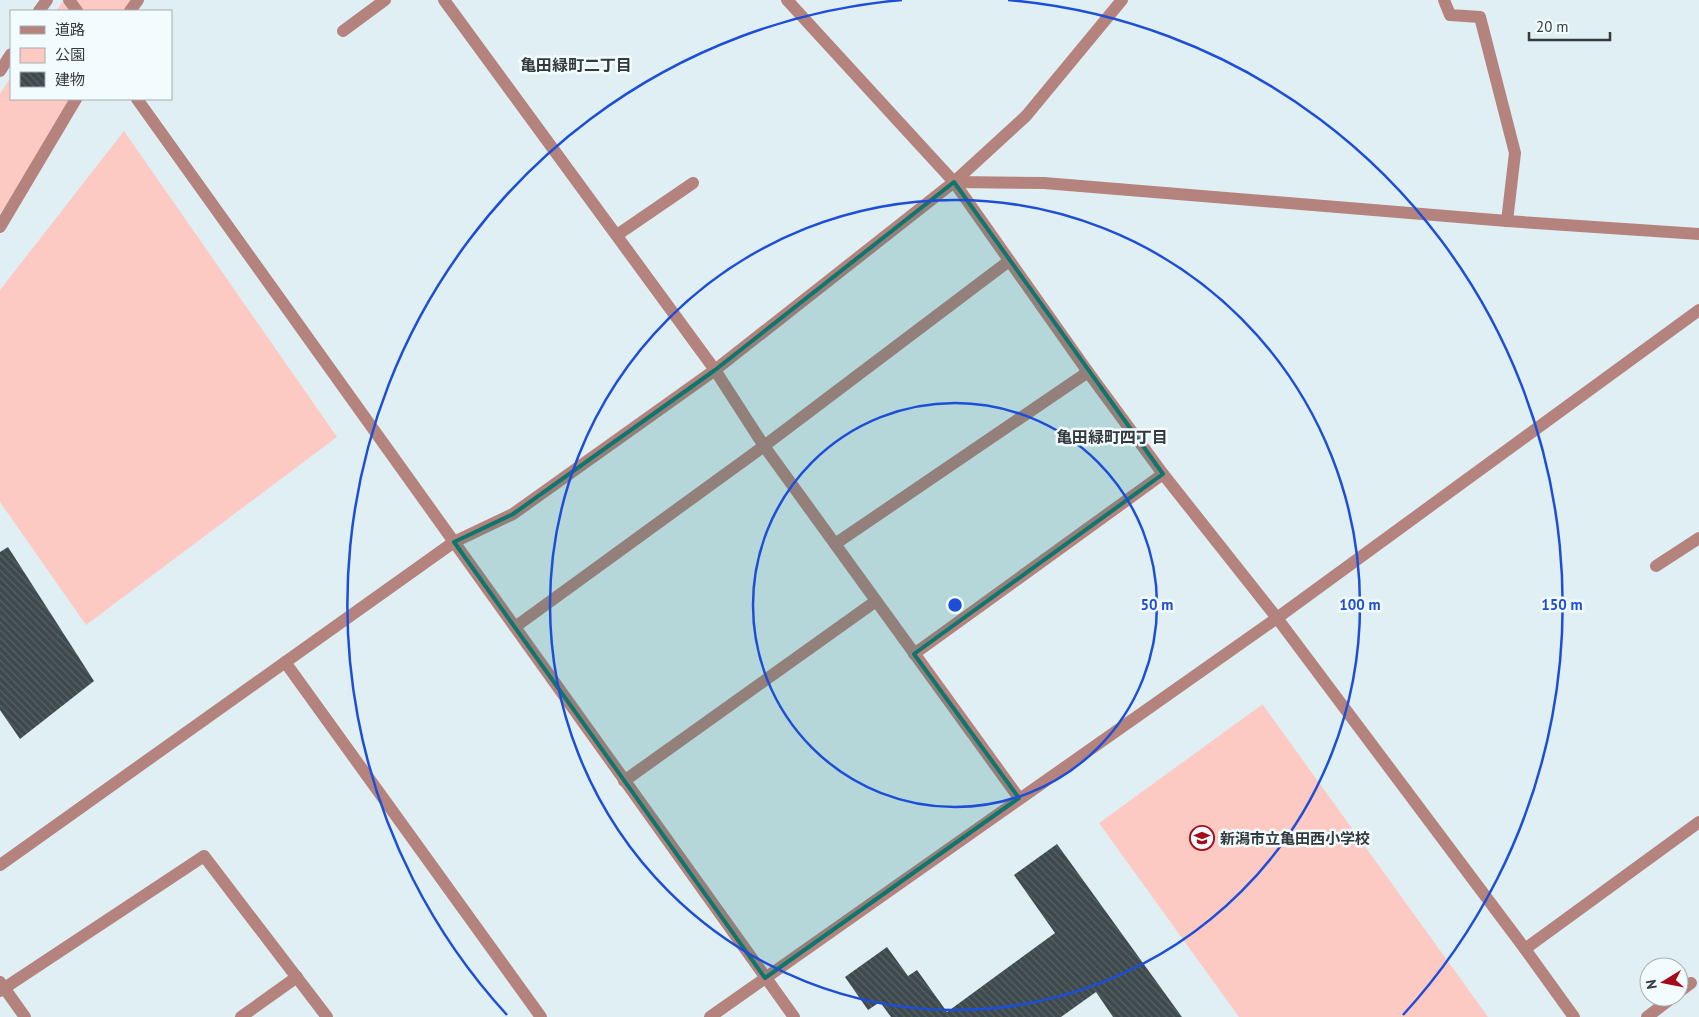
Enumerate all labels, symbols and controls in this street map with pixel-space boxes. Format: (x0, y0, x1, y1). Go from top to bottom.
legend (10, 10, 172, 100)
scale bar (1529, 10, 1610, 42)
text: 20 m (1536, 17, 1569, 36)
text: 道路 (55, 20, 85, 39)
text: 公園 (55, 45, 85, 64)
district label: 亀田緑町二丁目 (520, 55, 632, 75)
text: 建物 (55, 70, 85, 89)
district label: 亀田緑町四丁目 (1056, 427, 1168, 447)
text: 50 m (1141, 595, 1173, 614)
text: 100 m (1339, 595, 1381, 614)
text: 150 m (1541, 595, 1583, 614)
centre of rings (946, 596, 964, 614)
school or university icon: 新潟市立亀田西小学校 (1189, 825, 1215, 851)
place label: 新潟市立亀田西小学校 (1220, 829, 1370, 848)
north arrow (1639, 957, 1689, 1007)
text: N (1642, 978, 1661, 990)

